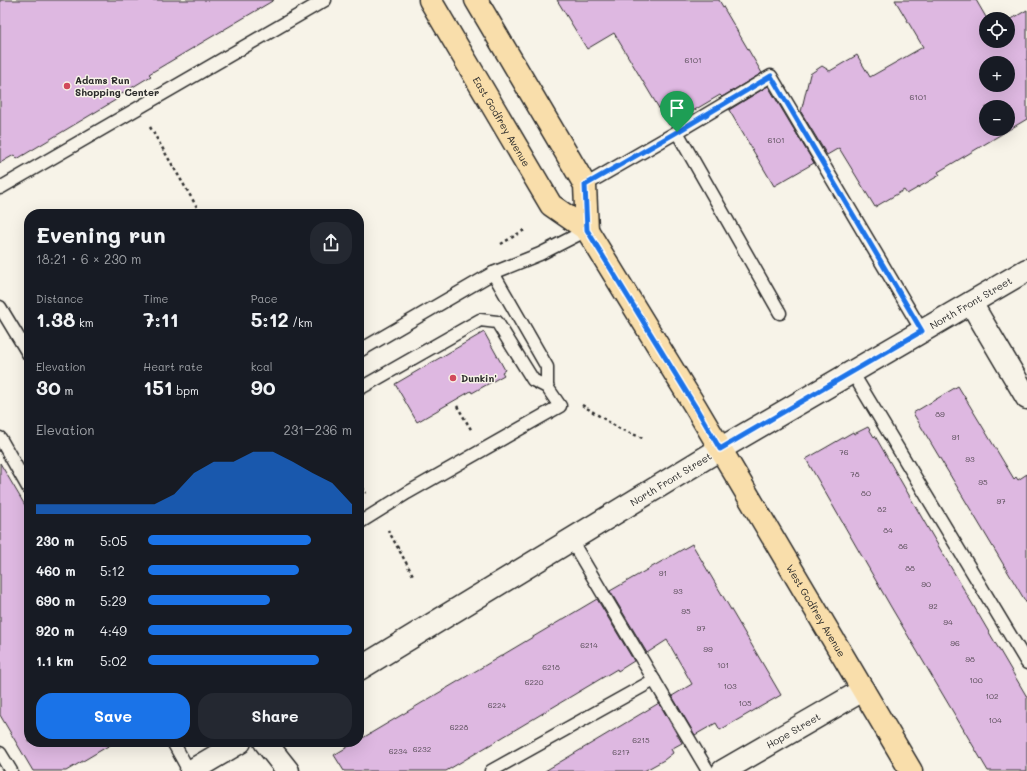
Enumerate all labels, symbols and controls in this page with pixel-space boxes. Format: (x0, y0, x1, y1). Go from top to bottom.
map controls (979, 12, 1015, 136)
button: locate (979, 12, 1015, 48)
house number: 6101 (685, 55, 701, 65)
button: + (979, 56, 1015, 92)
place label: Adams Run Shopping Center (75, 73, 159, 99)
street label: East Godfrey Avenue (470, 74, 534, 169)
marker: Adams Run Shopping Center (62, 81, 72, 91)
pin (660, 91, 694, 132)
house number: 6101 (910, 92, 926, 102)
icon: arrive (666, 97, 688, 119)
button: − (979, 100, 1015, 136)
house number: 6101 (768, 135, 784, 145)
text: Evening run (36, 220, 166, 249)
button: share (310, 222, 352, 264)
text: 18:21 · 6 × 230 m (36, 250, 141, 267)
street label: North Front Street (927, 273, 1015, 332)
text: Distance (36, 291, 83, 306)
text: Time (143, 291, 168, 306)
text: Pace (251, 291, 278, 306)
text: 1.38 (36, 306, 75, 332)
text: 7:11 (143, 306, 179, 332)
text: 5:12 (251, 306, 289, 332)
text: km (75, 315, 94, 330)
text: /km (289, 315, 313, 330)
text: Elevation (36, 359, 85, 374)
text: Heart rate (143, 359, 203, 374)
text: kcal (251, 359, 273, 374)
place label: Dunkin' (461, 371, 497, 385)
marker: Dunkin' (448, 373, 458, 383)
text: 30 (36, 374, 61, 400)
text: 151 (143, 374, 173, 400)
text: 90 (251, 374, 276, 400)
text: m (61, 383, 73, 398)
text: bpm (173, 383, 199, 398)
house number: 89 (935, 409, 945, 419)
text: Elevation (36, 421, 94, 438)
text: 231–236 m (283, 421, 352, 438)
house number: 91 (952, 432, 960, 442)
house number: 76 (839, 447, 849, 457)
street label: North Front Street (627, 449, 714, 509)
house number: 93 (965, 454, 975, 464)
house number: 78 (850, 469, 860, 479)
house number: 95 (978, 477, 988, 487)
house number: 80 (861, 488, 871, 498)
house number: 97 (996, 496, 1006, 506)
house number: 82 (877, 504, 887, 514)
house number: 84 (883, 525, 893, 535)
text: 230 m (36, 532, 74, 549)
text: 5:05 (100, 532, 127, 549)
house number: 86 (898, 541, 908, 551)
text: 460 m (36, 562, 75, 579)
text: 5:12 (100, 562, 125, 579)
street label: West Godfrey Avenue (783, 562, 849, 659)
house number: 88 (905, 563, 915, 573)
house number: 91 (659, 568, 667, 578)
house number: 90 (921, 579, 931, 589)
house number: 93 (673, 586, 683, 596)
text: 690 m (36, 592, 75, 609)
text: 5:29 (100, 592, 127, 609)
house number: 92 (928, 601, 938, 611)
house number: 95 (681, 606, 691, 616)
house number: 94 (943, 617, 953, 627)
text: 920 m (36, 622, 74, 639)
text: 4:49 (100, 622, 127, 639)
house number: 97 (696, 623, 706, 633)
house number: 96 (950, 638, 960, 648)
house number: 6214 (580, 640, 598, 650)
house number: 99 (703, 644, 713, 654)
text: 1.1 km (36, 652, 74, 669)
text: 5:02 (100, 652, 127, 669)
house number: 98 (965, 654, 975, 664)
house number: 101 (717, 660, 729, 670)
house number: 6218 (542, 662, 560, 672)
house number: 100 (969, 675, 983, 685)
house number: 6220 (525, 677, 543, 687)
house number: 103 (723, 681, 737, 691)
house number: 102 (986, 691, 998, 701)
button: Save (36, 693, 190, 739)
button: Share (198, 693, 352, 739)
house number: 105 (738, 698, 752, 708)
house number: 6224 (488, 700, 507, 710)
street label: Hope Street (763, 709, 823, 752)
house number: 104 (988, 715, 1002, 725)
house number: 6228 (450, 722, 468, 732)
house number: 6215 (632, 735, 650, 745)
house number: 6232 (413, 744, 431, 754)
house number: 6234 (389, 746, 408, 756)
house number: 6217 (612, 747, 630, 757)

